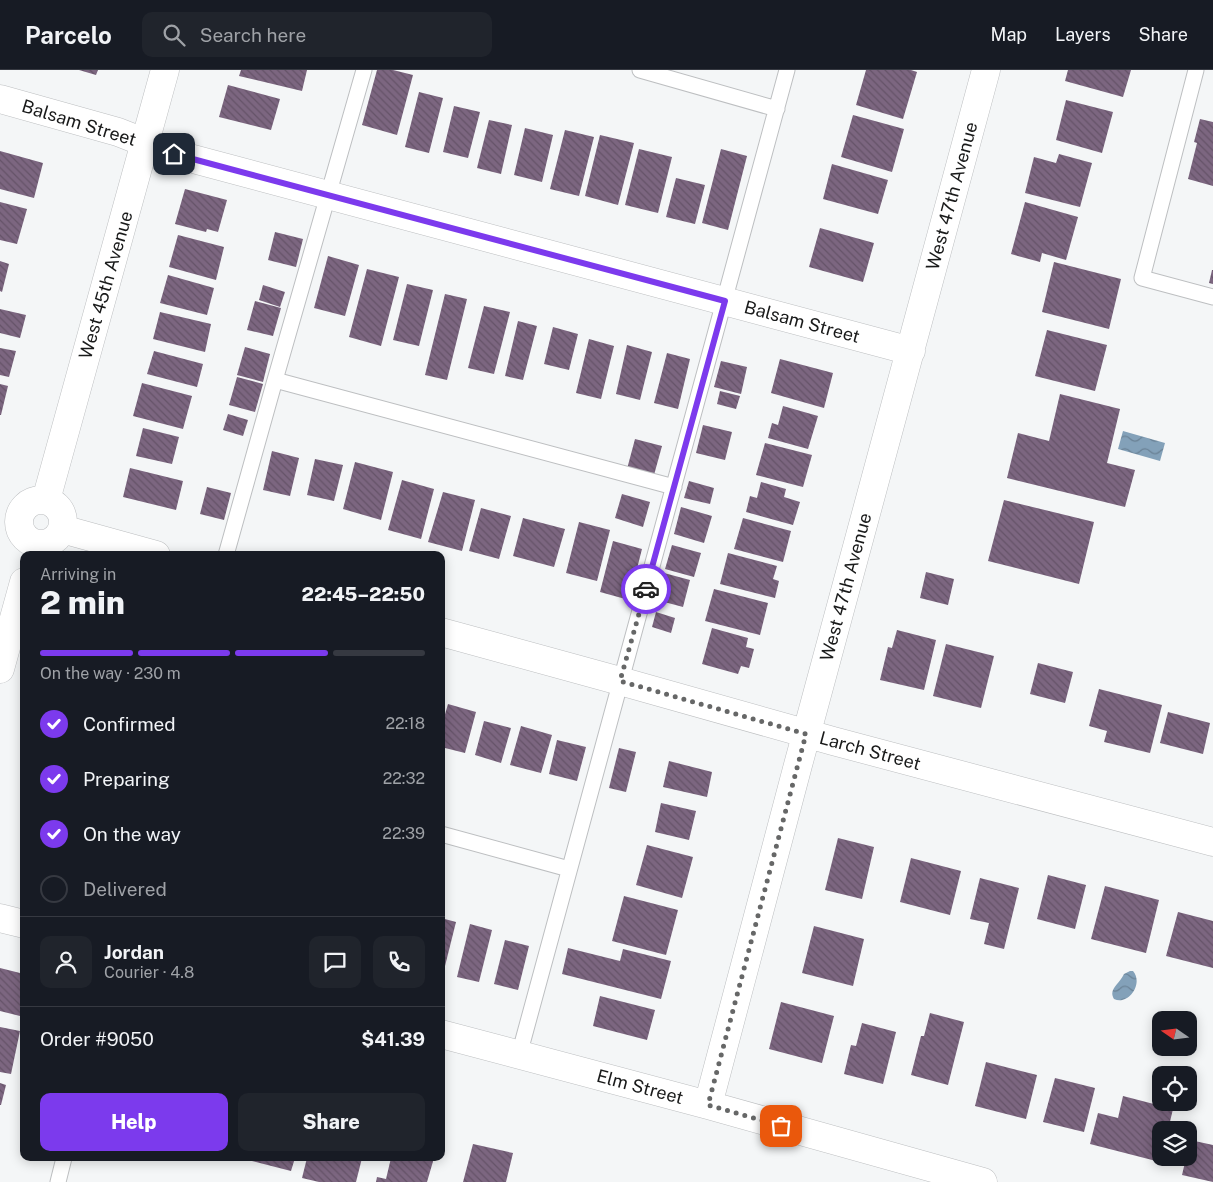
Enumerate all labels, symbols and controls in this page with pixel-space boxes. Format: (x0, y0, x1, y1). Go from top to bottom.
search box (142, 12, 492, 57)
text: Parcelo (25, 21, 112, 49)
icon: search (160, 21, 188, 49)
text: Search here (200, 24, 306, 46)
text: Map (991, 24, 1027, 45)
text: Layers (1055, 24, 1111, 45)
text: Share (1139, 24, 1188, 45)
street label: Balsam Street (19, 95, 139, 150)
street label: West 47th Avenue (922, 120, 981, 272)
pin (153, 133, 195, 175)
icon: home (160, 140, 188, 168)
street label: West 45th Avenue (74, 208, 137, 361)
street label: Balsam Street (742, 296, 862, 347)
street label: West 47th Avenue (816, 511, 875, 663)
courier (621, 564, 671, 614)
text: Arriving in (40, 565, 116, 584)
icon: car (632, 575, 660, 603)
text: 22:45–22:50 (302, 583, 425, 605)
text: 2 min (40, 584, 125, 621)
text: On the way · 230 m (40, 664, 181, 683)
icon: check (40, 710, 68, 738)
text: Confirmed (83, 713, 176, 735)
text: 22:18 (385, 714, 425, 733)
street label: Larch Street (817, 727, 923, 774)
icon: check (40, 765, 68, 793)
text: Preparing (83, 768, 170, 790)
text: 22:32 (383, 769, 425, 788)
icon: check (40, 820, 68, 848)
text: On the way (83, 823, 181, 845)
text: 22:39 (382, 824, 425, 843)
text: Delivered (83, 878, 167, 900)
button: person (40, 936, 92, 988)
button: chat (309, 936, 361, 988)
button: phone (373, 936, 425, 988)
text: Jordan (104, 941, 164, 963)
text: Courier · 4.8 (104, 963, 194, 982)
north arrow (1152, 1011, 1198, 1056)
map controls (1152, 1011, 1197, 1166)
text: Order #9050 (40, 1028, 154, 1050)
text: $41.39 (361, 1028, 425, 1050)
street label: Elm Street (595, 1065, 686, 1108)
button: locate (1152, 1066, 1197, 1111)
button: Help (40, 1093, 228, 1151)
button: Share (238, 1093, 425, 1151)
pin (760, 1105, 802, 1147)
icon: bag (767, 1112, 795, 1140)
button: layers (1152, 1121, 1197, 1166)

